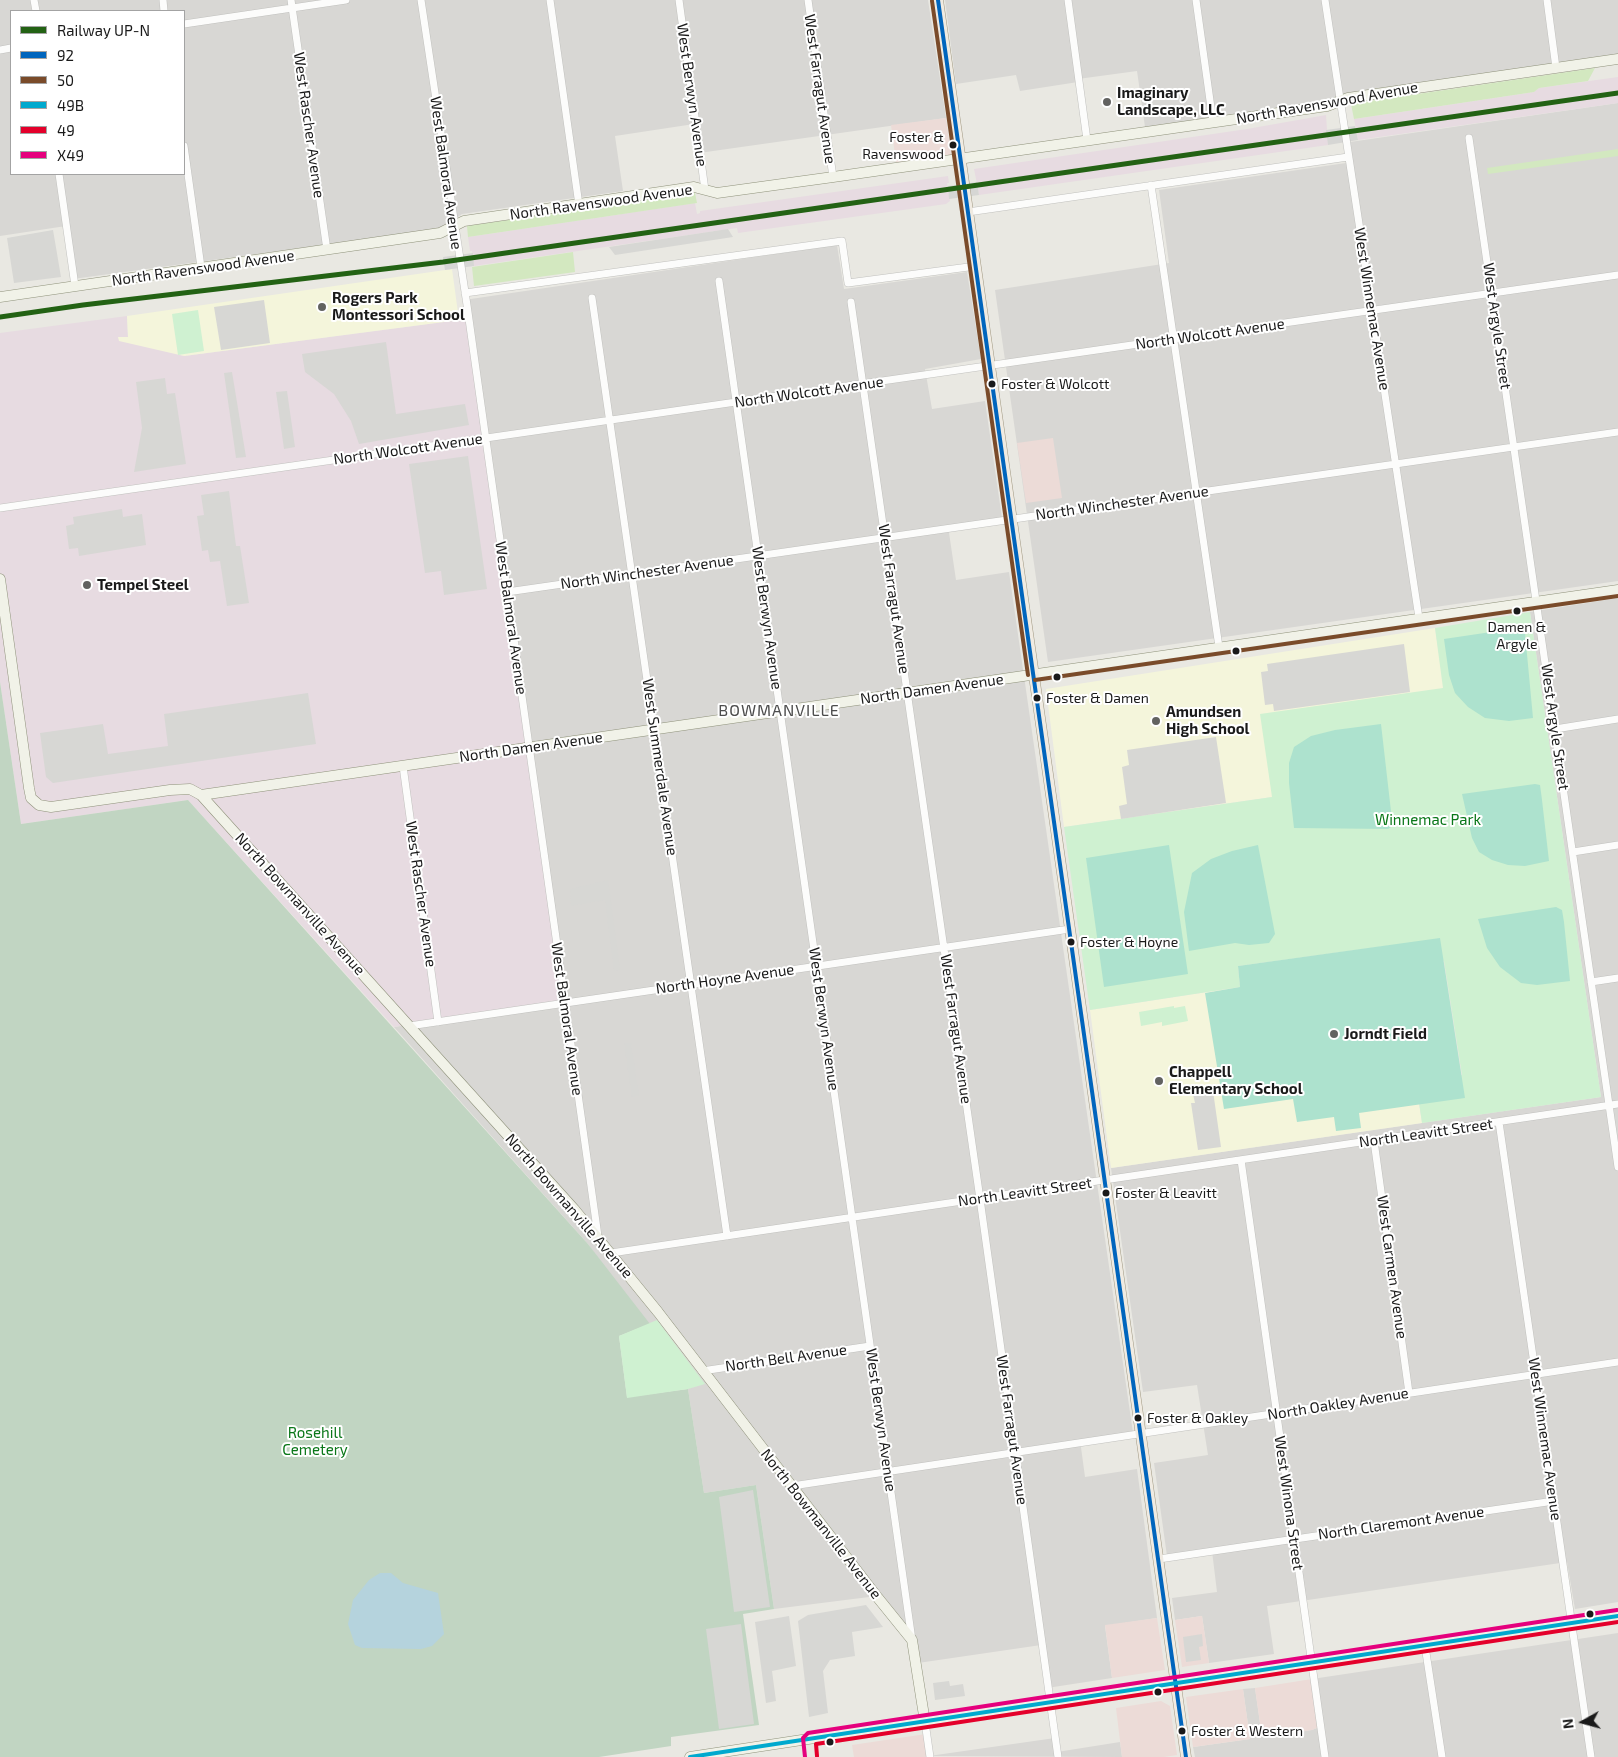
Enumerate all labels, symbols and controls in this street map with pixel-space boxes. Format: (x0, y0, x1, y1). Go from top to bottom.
legend (10, 10, 185, 175)
street label: West Farragut Avenue (801, 13, 839, 165)
text: Railway UP-N (57, 21, 150, 39)
street label: West Berwyn Avenue (673, 22, 711, 168)
text: 92 (57, 46, 74, 64)
street label: West Rascher Avenue (290, 51, 328, 199)
text: 50 (57, 71, 74, 89)
street label: North Ravenswood Avenue (1235, 78, 1419, 128)
place label: Imaginary Landscape, LLC (1117, 84, 1225, 119)
street label: West Balmoral Avenue (426, 95, 466, 251)
text: 49B (57, 96, 84, 114)
marker: Imaginary Landscape, LLC (1101, 96, 1113, 108)
text: 49 (57, 121, 75, 139)
place label: Foster & Ravenswood (862, 129, 944, 162)
marker: Foster & Ravenswood (948, 140, 958, 150)
text: X49 (57, 146, 84, 164)
street label: North Ravenswood Avenue (509, 180, 693, 224)
street label: West Winnemac Avenue (1350, 226, 1394, 392)
street label: North Ravenswood Avenue (111, 246, 295, 290)
street label: West Argyle Street (1479, 261, 1515, 391)
place label: Rogers Park Montessori School (332, 289, 465, 324)
marker: Rogers Park Montessori School (316, 301, 328, 313)
street label: North Wolcott Avenue (1134, 315, 1286, 353)
street label: North Wolcott Avenue (733, 373, 885, 411)
place label: Foster & Wolcott (1001, 376, 1109, 392)
marker: Foster & Wolcott (987, 379, 997, 389)
street label: North Wolcott Avenue (332, 430, 484, 468)
street label: North Winchester Avenue (1034, 482, 1210, 524)
street label: West Farragut Avenue (875, 523, 913, 675)
street label: West Balmoral Avenue (491, 540, 531, 696)
street label: West Berwyn Avenue (748, 545, 786, 691)
street label: North Winchester Avenue (559, 551, 735, 593)
place label: Tempel Steel (97, 576, 189, 594)
marker: Tempel Steel (81, 579, 93, 591)
marker: Damen & Argyle (1512, 606, 1522, 616)
place label: Damen & Argyle (1488, 619, 1546, 652)
unlabelled marker (1231, 646, 1241, 656)
street label: West Argyle Street (1537, 662, 1573, 792)
street label: North Damen Avenue (859, 670, 1005, 708)
unlabelled marker (1052, 672, 1062, 682)
street label: West Summerdale Avenue (639, 677, 681, 857)
place label: Foster & Damen (1046, 690, 1149, 706)
marker: Foster & Damen (1032, 693, 1042, 703)
district label: BOWMANVILLE (717, 701, 841, 721)
place label: Amundsen High School (1166, 703, 1250, 738)
marker: Amundsen High School (1150, 715, 1162, 727)
street label: North Damen Avenue (458, 728, 604, 766)
park label: Winnemac Park (1375, 811, 1481, 829)
street label: West Rascher Avenue (402, 820, 440, 968)
street label: North Bowmanville Avenue (231, 829, 369, 979)
place label: Foster & Hoyne (1080, 934, 1178, 950)
marker: Foster & Hoyne (1066, 937, 1076, 947)
street label: West Balmoral Avenue (547, 941, 587, 1097)
street label: West Berwyn Avenue (805, 946, 843, 1092)
street label: West Farragut Avenue (937, 953, 975, 1105)
street label: North Hoyne Avenue (655, 960, 795, 998)
place label: Jorndt Field (1344, 1025, 1427, 1043)
marker: Jorndt Field (1328, 1028, 1340, 1040)
place label: Chappell Elementary School (1169, 1063, 1303, 1098)
marker: Chappell Elementary School (1153, 1075, 1165, 1087)
street label: North Leavitt Street (1358, 1115, 1494, 1151)
street label: North Bowmanville Avenue (501, 1130, 637, 1282)
street label: North Leavitt Street (957, 1174, 1093, 1210)
place label: Foster & Leavitt (1115, 1185, 1217, 1201)
marker: Foster & Leavitt (1101, 1188, 1111, 1198)
street label: West Carmen Avenue (1373, 1194, 1411, 1340)
street label: North Bell Avenue (724, 1341, 848, 1375)
street label: West Berwyn Avenue (862, 1347, 900, 1493)
street label: West Farragut Avenue (993, 1354, 1031, 1506)
street label: West Winnemac Avenue (1525, 1356, 1565, 1522)
street label: North Oakley Avenue (1266, 1384, 1410, 1424)
place label: Foster & Oakley (1147, 1410, 1248, 1426)
marker: Foster & Oakley (1133, 1413, 1143, 1423)
park label: Rosehill Cemetery (282, 1424, 348, 1459)
street label: West Winona Street (1271, 1434, 1307, 1572)
street label: North Bowmanville Avenue (757, 1445, 885, 1603)
street label: North Claremont Avenue (1317, 1502, 1485, 1544)
unlabelled marker (1585, 1609, 1595, 1619)
unlabelled marker (1153, 1687, 1163, 1697)
north arrow (1558, 1697, 1608, 1747)
text: N (1559, 1718, 1577, 1730)
place label: Foster & Western (1191, 1723, 1303, 1739)
marker: Foster & Western (1177, 1726, 1187, 1736)
unlabelled marker (825, 1737, 835, 1747)

